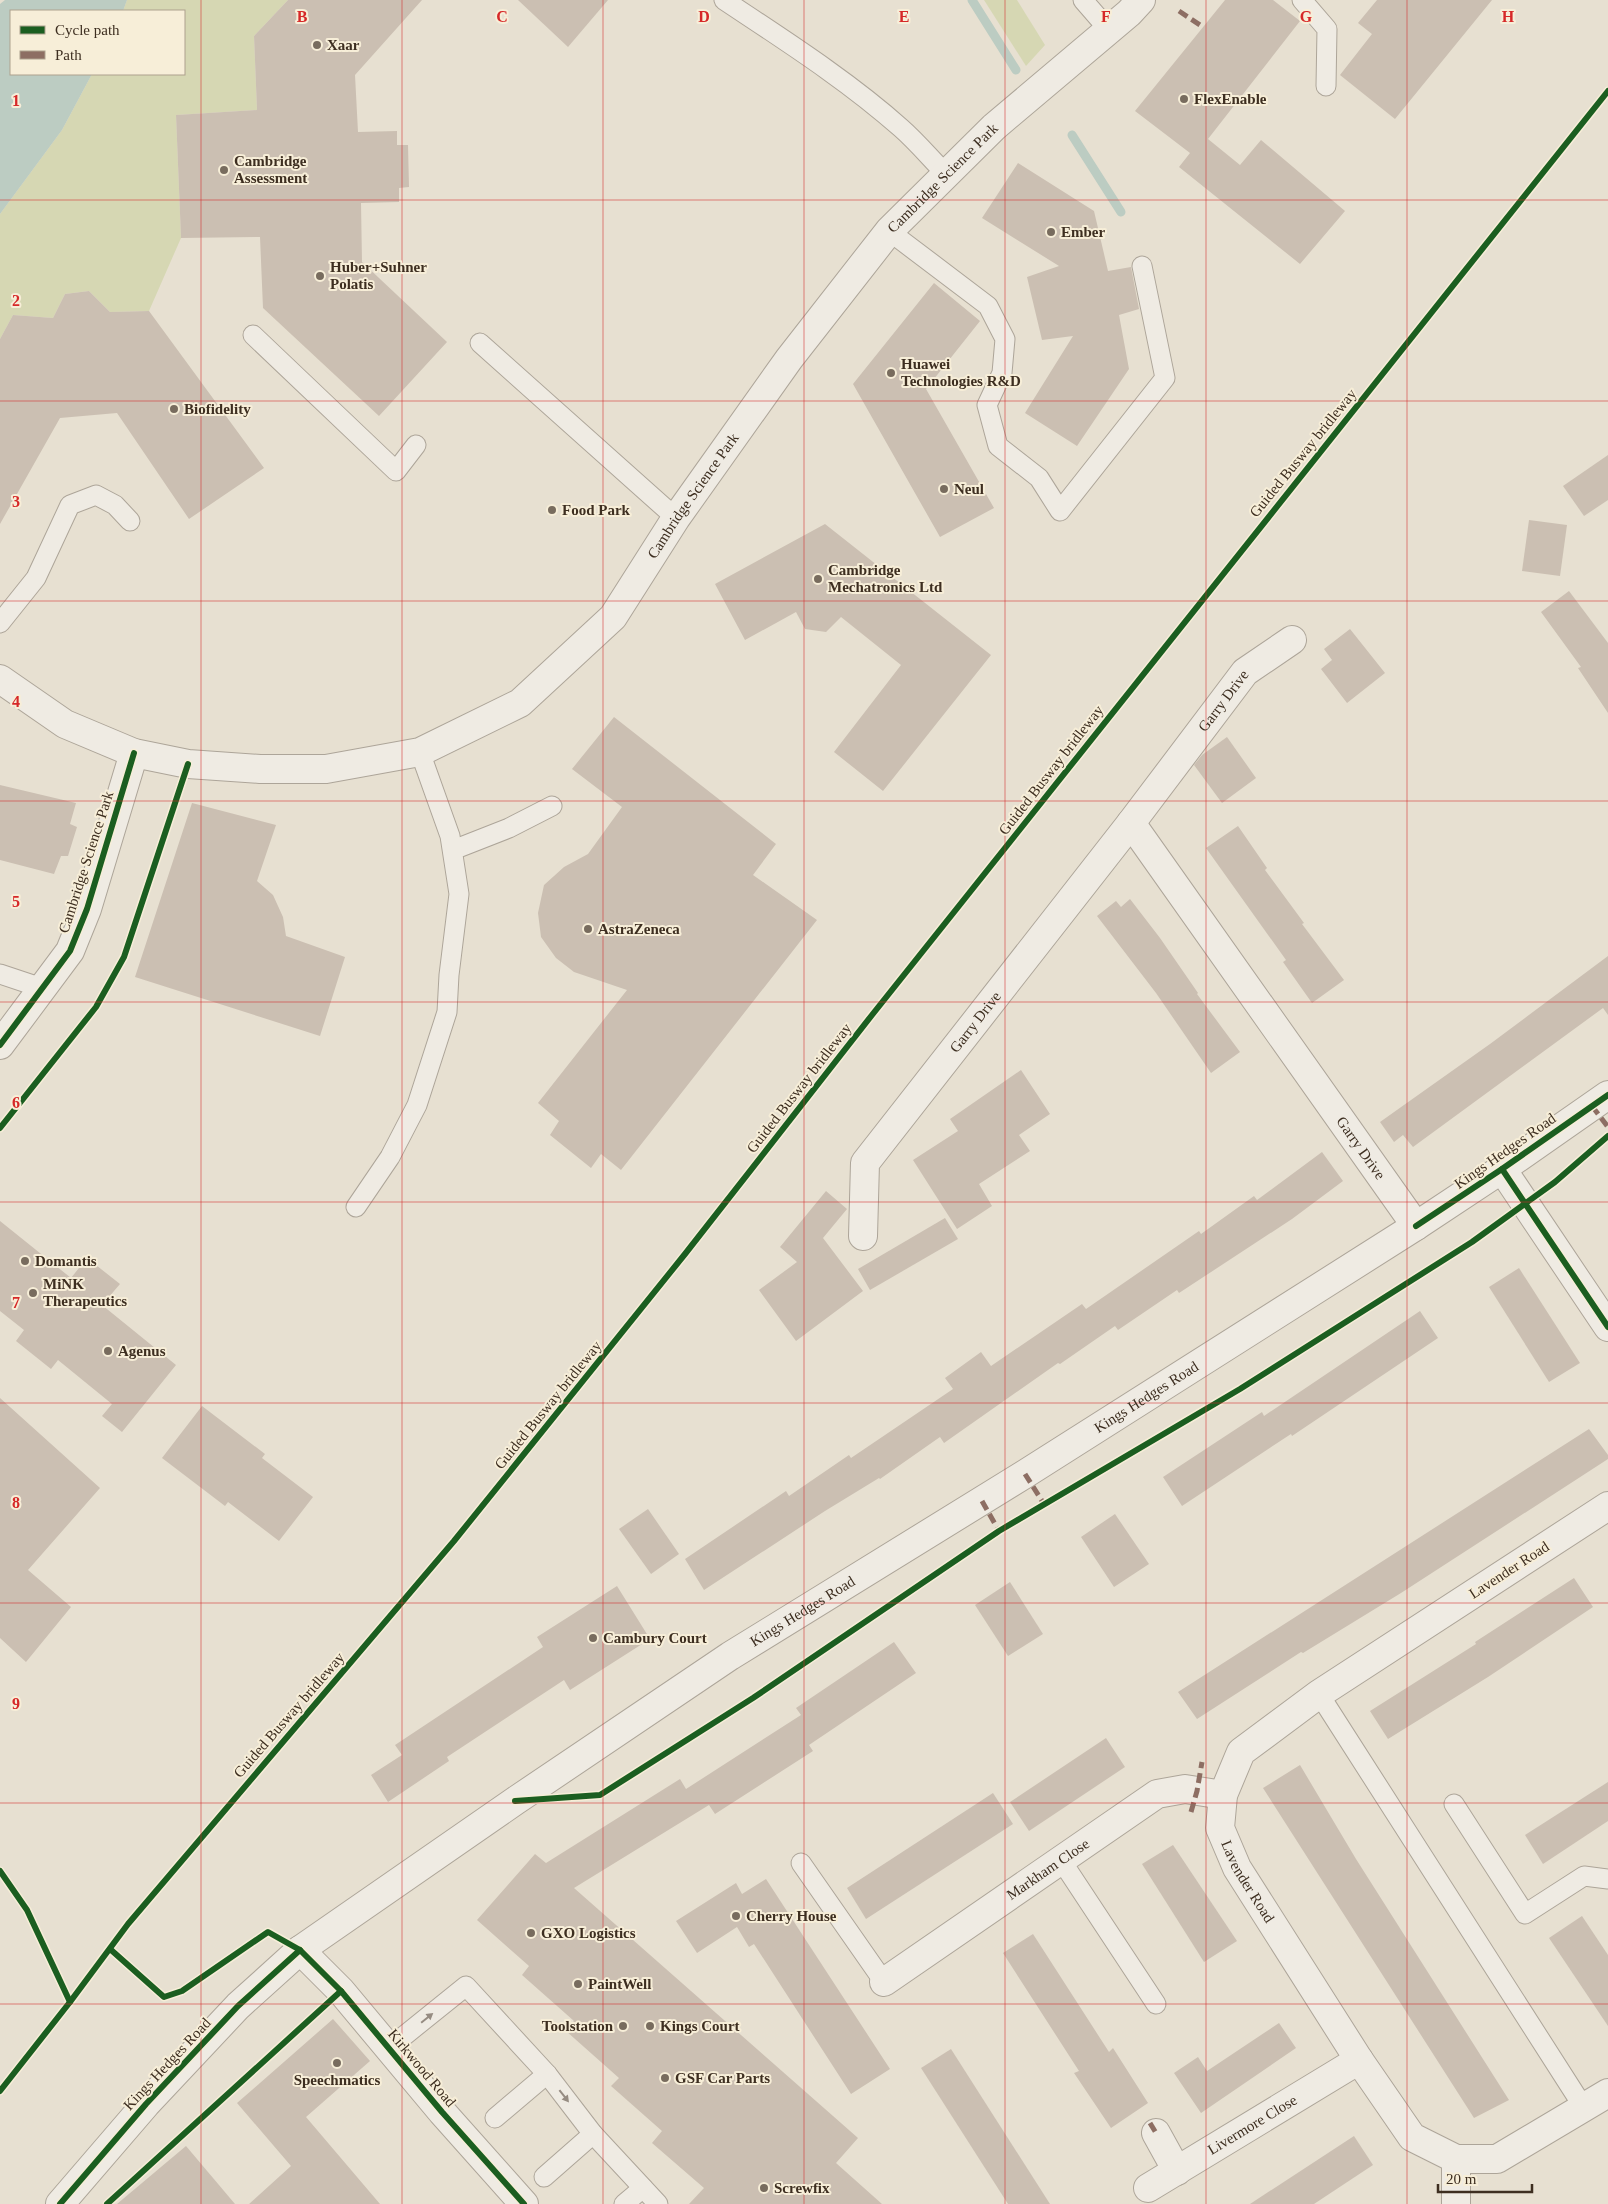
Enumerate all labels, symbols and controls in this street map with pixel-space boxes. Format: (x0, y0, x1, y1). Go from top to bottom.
text: B (297, 8, 308, 25)
text: C (496, 8, 508, 25)
text: D (698, 8, 710, 25)
text: E (899, 8, 909, 25)
text: F (1101, 8, 1111, 25)
text: G (1300, 8, 1313, 25)
text: H (1502, 8, 1515, 25)
legend (10, 10, 185, 75)
text: Cycle path (55, 22, 120, 38)
place label: Xaar (327, 37, 360, 53)
marker: Xaar (311, 39, 323, 51)
text: Path (55, 47, 82, 63)
place label: FlexEnable (1194, 91, 1267, 107)
text: 1 (12, 92, 20, 109)
marker: FlexEnable (1178, 93, 1190, 105)
street label: Cambridge Science Park (884, 120, 1001, 236)
place label: Cambridge Assessment (234, 153, 307, 186)
marker: Cambridge Assessment (218, 164, 230, 176)
place label: Ember (1061, 224, 1106, 240)
marker: Ember (1045, 226, 1057, 238)
place label: Huber+Suhner Polatis (330, 259, 427, 292)
marker: Huber+Suhner Polatis (314, 270, 326, 282)
text: 2 (12, 292, 20, 309)
place label: Huawei Technologies R&D (901, 356, 1021, 389)
marker: Huawei Technologies R&D (885, 367, 897, 379)
street label: Guided Busway bridleway (1246, 385, 1360, 520)
place label: Biofidelity (184, 401, 251, 417)
marker: Biofidelity (168, 403, 180, 415)
street label: Cambridge Science Park (644, 430, 742, 561)
place label: Neul (954, 481, 984, 497)
marker: Neul (938, 483, 950, 495)
text: 3 (12, 493, 20, 510)
place label: Food Park (562, 502, 631, 518)
marker: Food Park (546, 504, 558, 516)
place label: Cambridge Mechatronics Ltd (828, 562, 943, 595)
marker: Cambridge Mechatronics Ltd (812, 573, 824, 585)
street label: Garry Drive (1195, 666, 1252, 735)
text: 4 (12, 693, 20, 710)
street label: Guided Busway bridleway (995, 702, 1107, 838)
street label: Cambridge Science Park (55, 789, 117, 935)
text: 5 (12, 893, 20, 910)
place label: AstraZeneca (598, 921, 680, 937)
marker: AstraZeneca (582, 923, 594, 935)
street label: Garry Drive (947, 988, 1004, 1056)
street label: Guided Busway bridleway (743, 1020, 855, 1156)
text: 6 (12, 1094, 20, 1111)
street label: Kings Hedges Road (1451, 1110, 1559, 1192)
street label: Garry Drive (1333, 1114, 1389, 1183)
place label: Domantis (35, 1253, 97, 1269)
marker: Domantis (19, 1255, 31, 1267)
place label: MiNK Therapeutics (43, 1276, 127, 1309)
marker: MiNK Therapeutics (27, 1287, 39, 1299)
text: 7 (12, 1294, 20, 1311)
street label: Guided Busway bridleway (491, 1337, 605, 1472)
place label: Agenus (118, 1343, 166, 1359)
marker: Agenus (102, 1345, 114, 1357)
street label: Kings Hedges Road (1091, 1358, 1202, 1436)
text: 8 (12, 1494, 20, 1511)
street label: Lavender Road (1466, 1538, 1552, 1602)
street label: Kings Hedges Road (747, 1573, 858, 1650)
place label: Cambury Court (603, 1630, 707, 1646)
marker: Cambury Court (587, 1632, 599, 1644)
street label: Guided Busway bridleway (230, 1649, 348, 1781)
text: 9 (12, 1695, 20, 1712)
street label: Markham Close (1004, 1835, 1092, 1903)
street label: Lavender Road (1218, 1838, 1278, 1926)
place label: Cherry House (746, 1908, 837, 1924)
marker: Cherry House (730, 1910, 742, 1922)
place label: GXO Logistics (541, 1925, 636, 1941)
marker: GXO Logistics (525, 1927, 537, 1939)
place label: PaintWell (588, 1976, 651, 1992)
marker: PaintWell (572, 1978, 584, 1990)
one-way arrow (420, 2012, 433, 2023)
street label: Kings Hedges Road (120, 2014, 214, 2113)
place label: Toolstation (542, 2018, 614, 2034)
place label: Kings Court (660, 2018, 740, 2034)
marker: Toolstation (617, 2020, 629, 2032)
marker: Kings Court (644, 2020, 656, 2032)
street label: Kirkwood Road (385, 2026, 459, 2110)
marker: Speechmatics (331, 2057, 343, 2069)
place label: GSF Car Parts (675, 2070, 770, 2086)
place label: Speechmatics (294, 2072, 380, 2088)
marker: GSF Car Parts (659, 2072, 671, 2084)
one-way arrow (558, 2089, 569, 2102)
street label: Livermore Close (1205, 2091, 1300, 2158)
scale bar (1438, 2162, 1532, 2194)
text: 20 m (1446, 2171, 1477, 2187)
place label: Screwfix (774, 2180, 830, 2196)
marker: Screwfix (758, 2182, 770, 2194)

